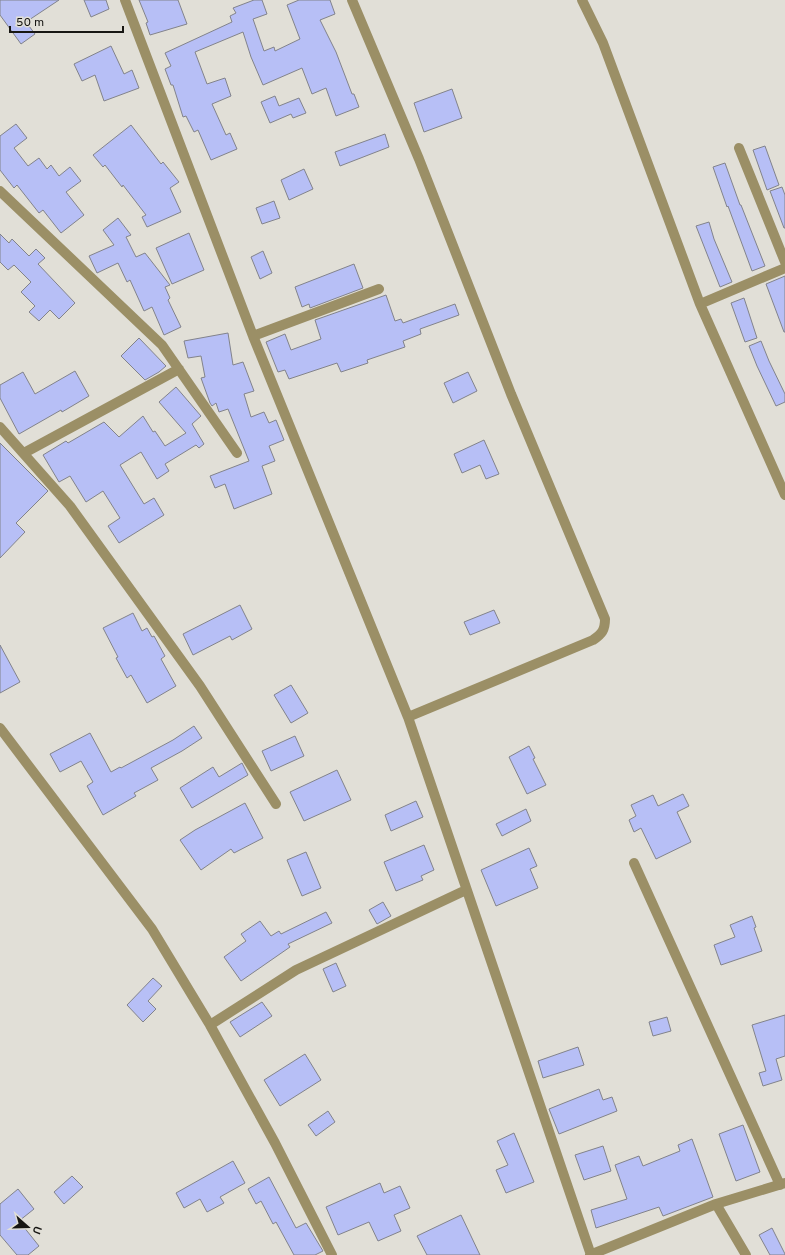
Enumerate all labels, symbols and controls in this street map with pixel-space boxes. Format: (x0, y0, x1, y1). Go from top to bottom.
scale bar (10, 8, 123, 34)
text: 50 m (16, 15, 44, 31)
north arrow (8, 1207, 48, 1247)
text: U (29, 1224, 44, 1236)

